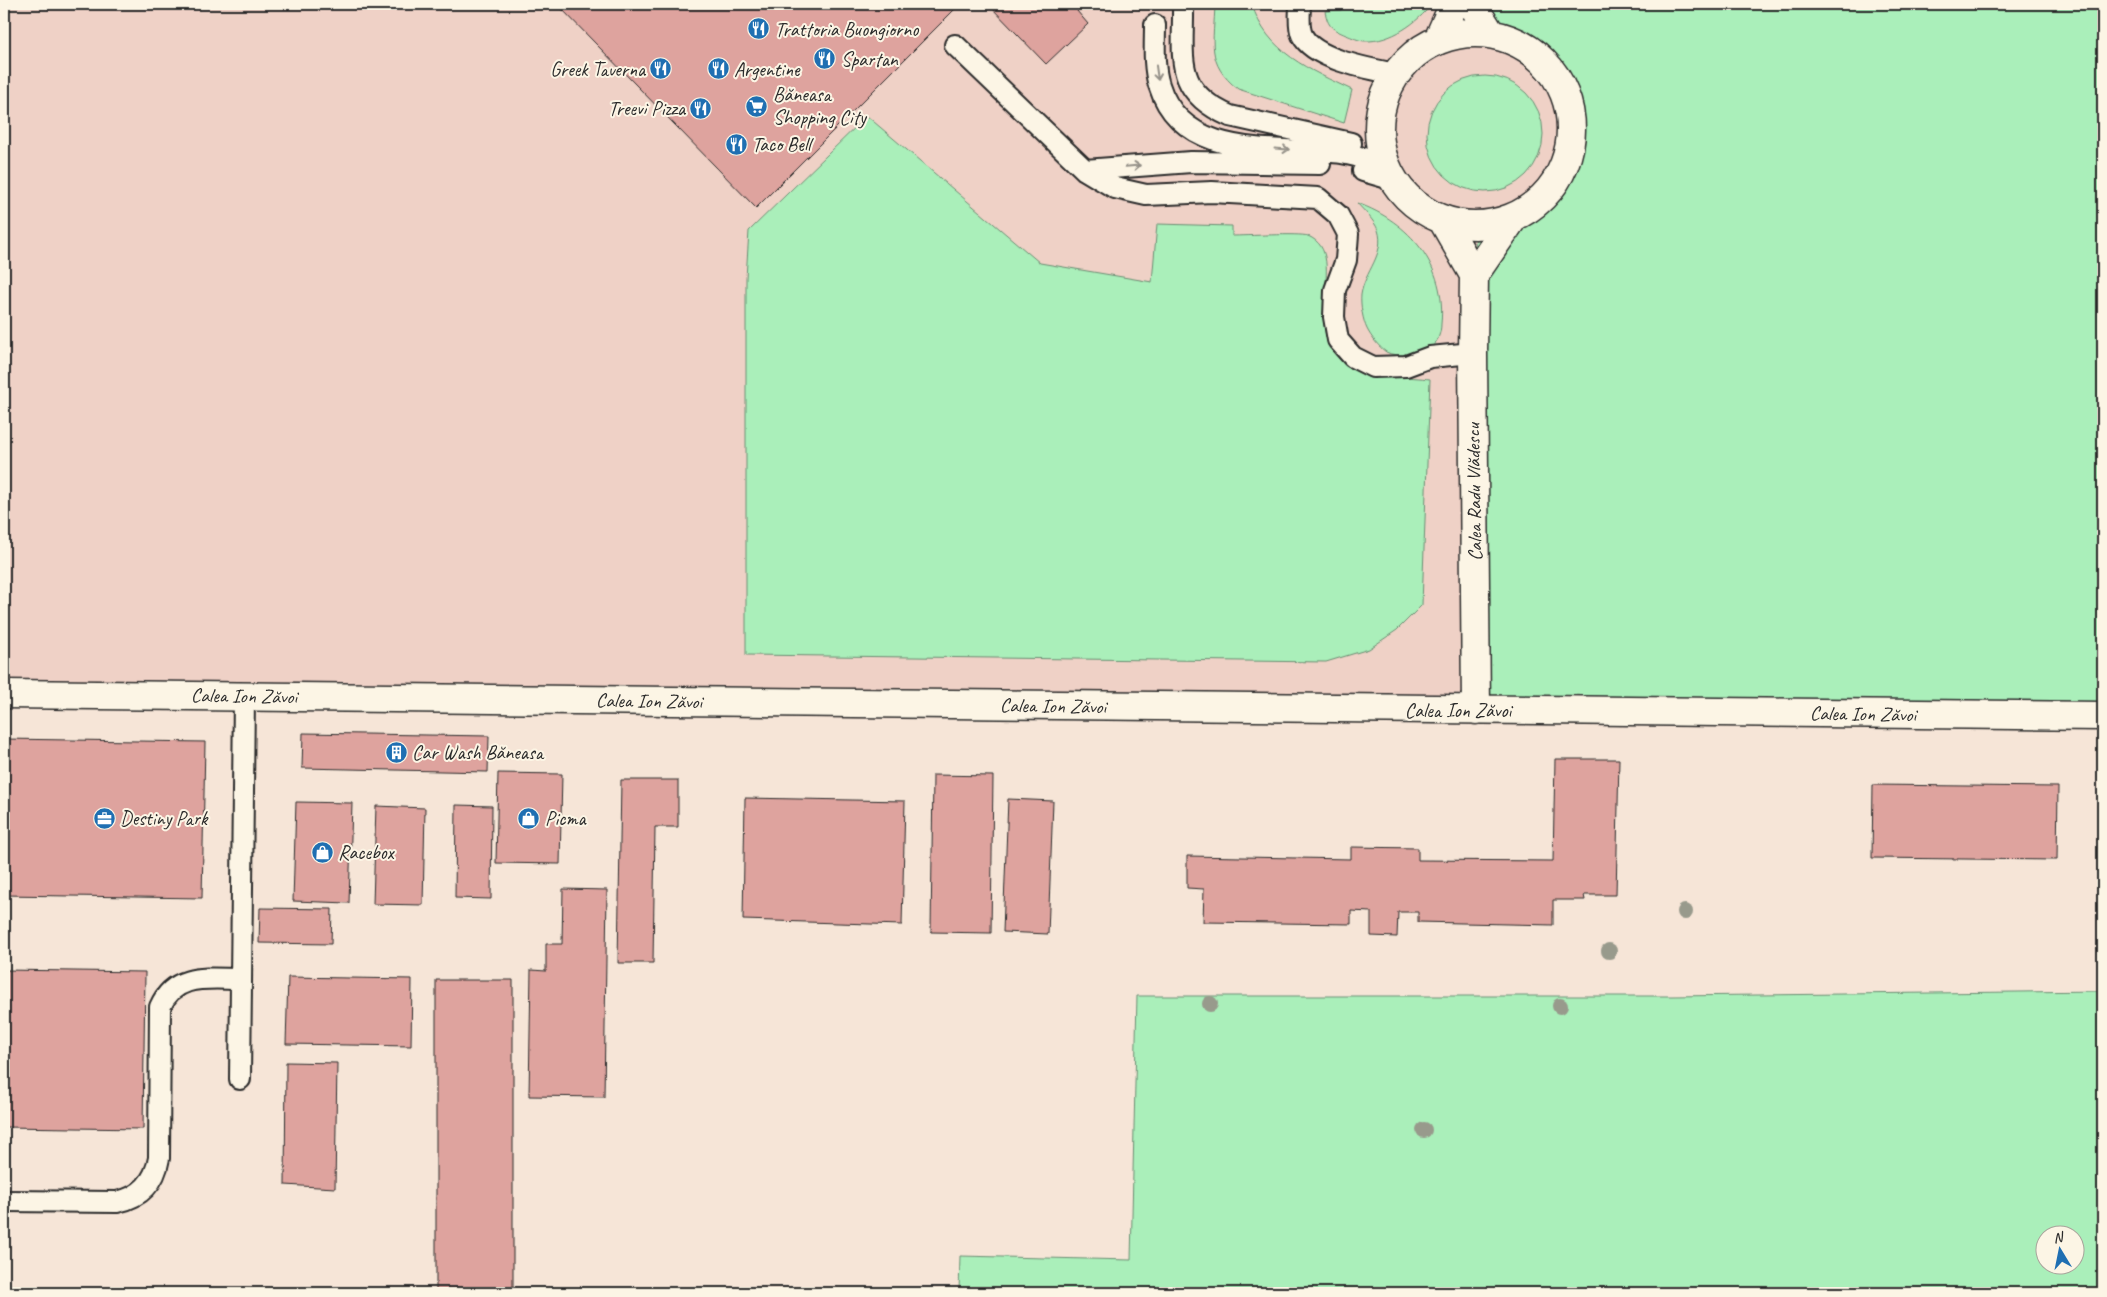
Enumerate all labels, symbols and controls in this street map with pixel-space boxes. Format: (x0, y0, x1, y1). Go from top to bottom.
restaurant icon: Trattoria Buongiorno (747, 17, 771, 41)
place label: Trattoria Buongiorno (775, 17, 919, 42)
restaurant icon: Spartan (813, 47, 837, 71)
place label: Spartan (841, 47, 899, 72)
place label: Greek Taverna (550, 57, 647, 82)
restaurant icon: Greek Taverna (649, 57, 673, 81)
restaurant icon: Argentine (706, 57, 730, 81)
place label: Argentine (734, 57, 801, 82)
one-way arrow (1152, 65, 1162, 81)
place label: Băneasa Shopping City (773, 82, 868, 130)
supermarket icon: Băneasa Shopping City (745, 94, 769, 118)
place label: Treevi Pizza (608, 96, 687, 121)
restaurant icon: Treevi Pizza (689, 96, 713, 120)
restaurant icon: Taco Bell (724, 132, 748, 156)
place label: Taco Bell (752, 132, 814, 157)
one-way arrow (1274, 144, 1290, 153)
one-way arrow (1125, 162, 1141, 171)
street label: Calea Radu Vlădescu (1460, 421, 1488, 561)
street label: Calea Ion Zăvoi (191, 683, 300, 709)
street label: Calea Ion Zăvoi (596, 688, 705, 714)
street label: Calea Ion Zăvoi (1000, 693, 1109, 719)
street label: Calea Ion Zăvoi (1405, 698, 1513, 723)
street label: Calea Ion Zăvoi (1810, 701, 1919, 727)
building icon: Car Wash Băneasa (384, 740, 408, 764)
place label: Car Wash Băneasa (412, 740, 545, 765)
office icon: Destiny Park (92, 806, 116, 830)
place label: Destiny Park (120, 806, 209, 831)
shop icon: Picma (517, 806, 541, 830)
place label: Picma (545, 806, 588, 831)
shop icon: Racebox (310, 840, 334, 864)
place label: Racebox (338, 840, 396, 865)
north arrow (2034, 1224, 2084, 1274)
text: N (2052, 1228, 2066, 1247)

